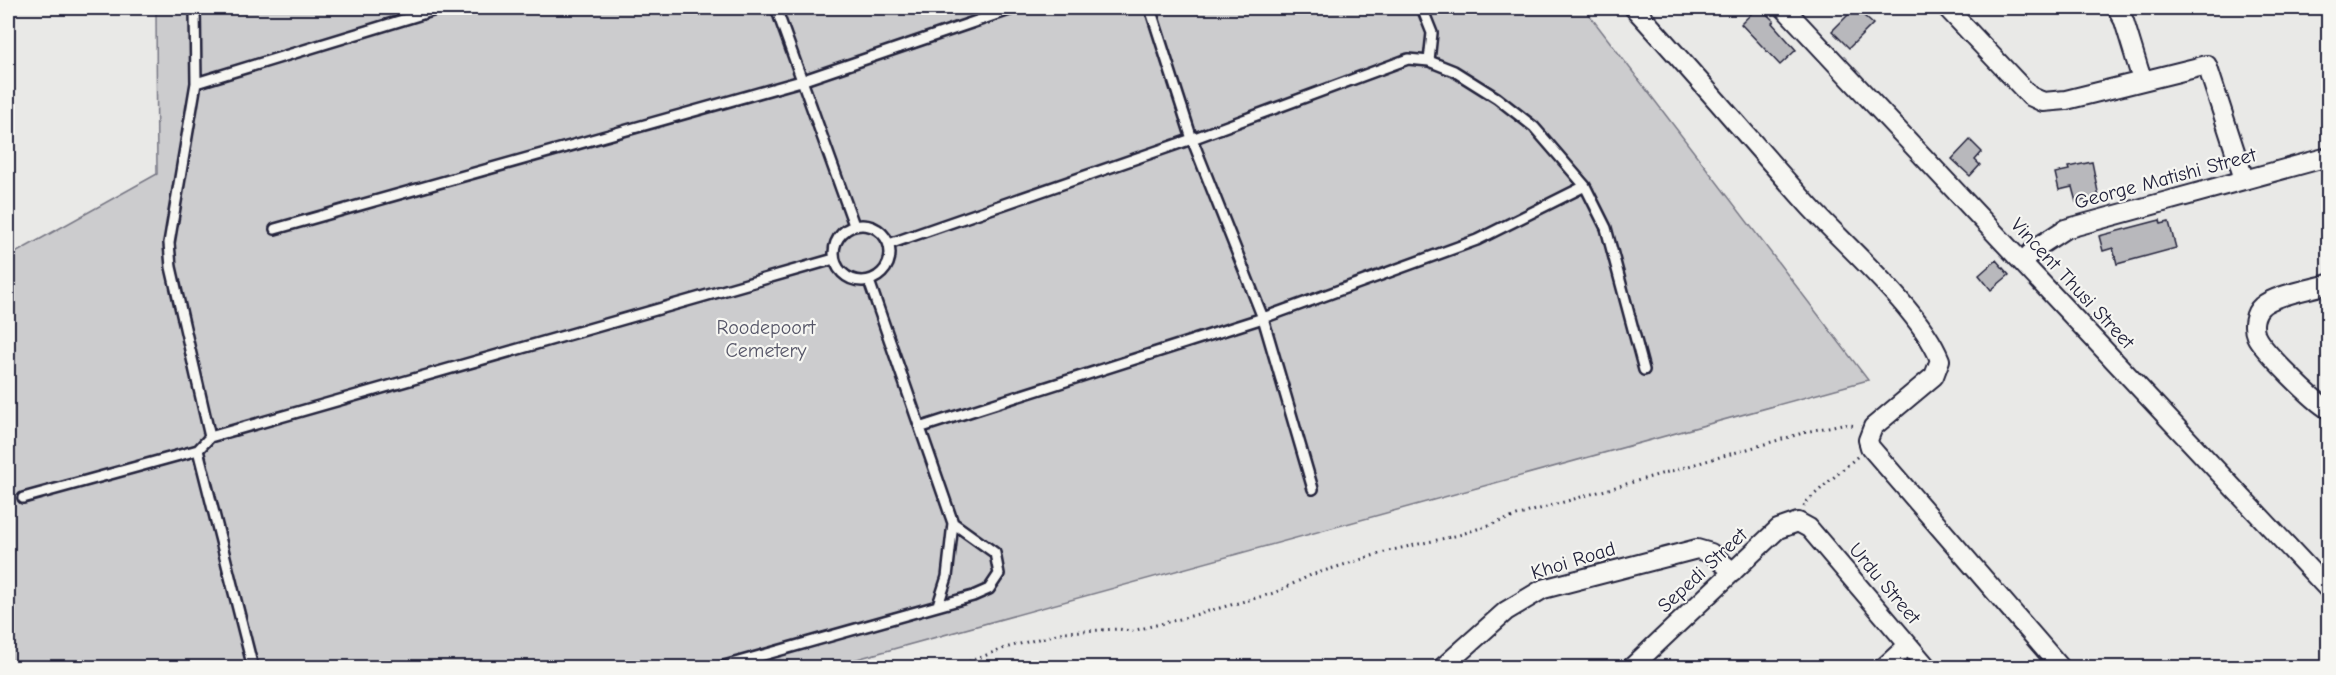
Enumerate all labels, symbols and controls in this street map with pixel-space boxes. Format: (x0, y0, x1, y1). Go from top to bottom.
street label: George Matishi Street (2072, 143, 2260, 214)
street label: Vincent Thusi Street (2006, 213, 2140, 354)
park label: Roodepoort Cemetery (717, 316, 817, 362)
street label: Sepedi Street (1653, 522, 1753, 618)
street label: Khoi Road (1528, 537, 1618, 584)
street label: Urdu Street (1844, 538, 1926, 630)

